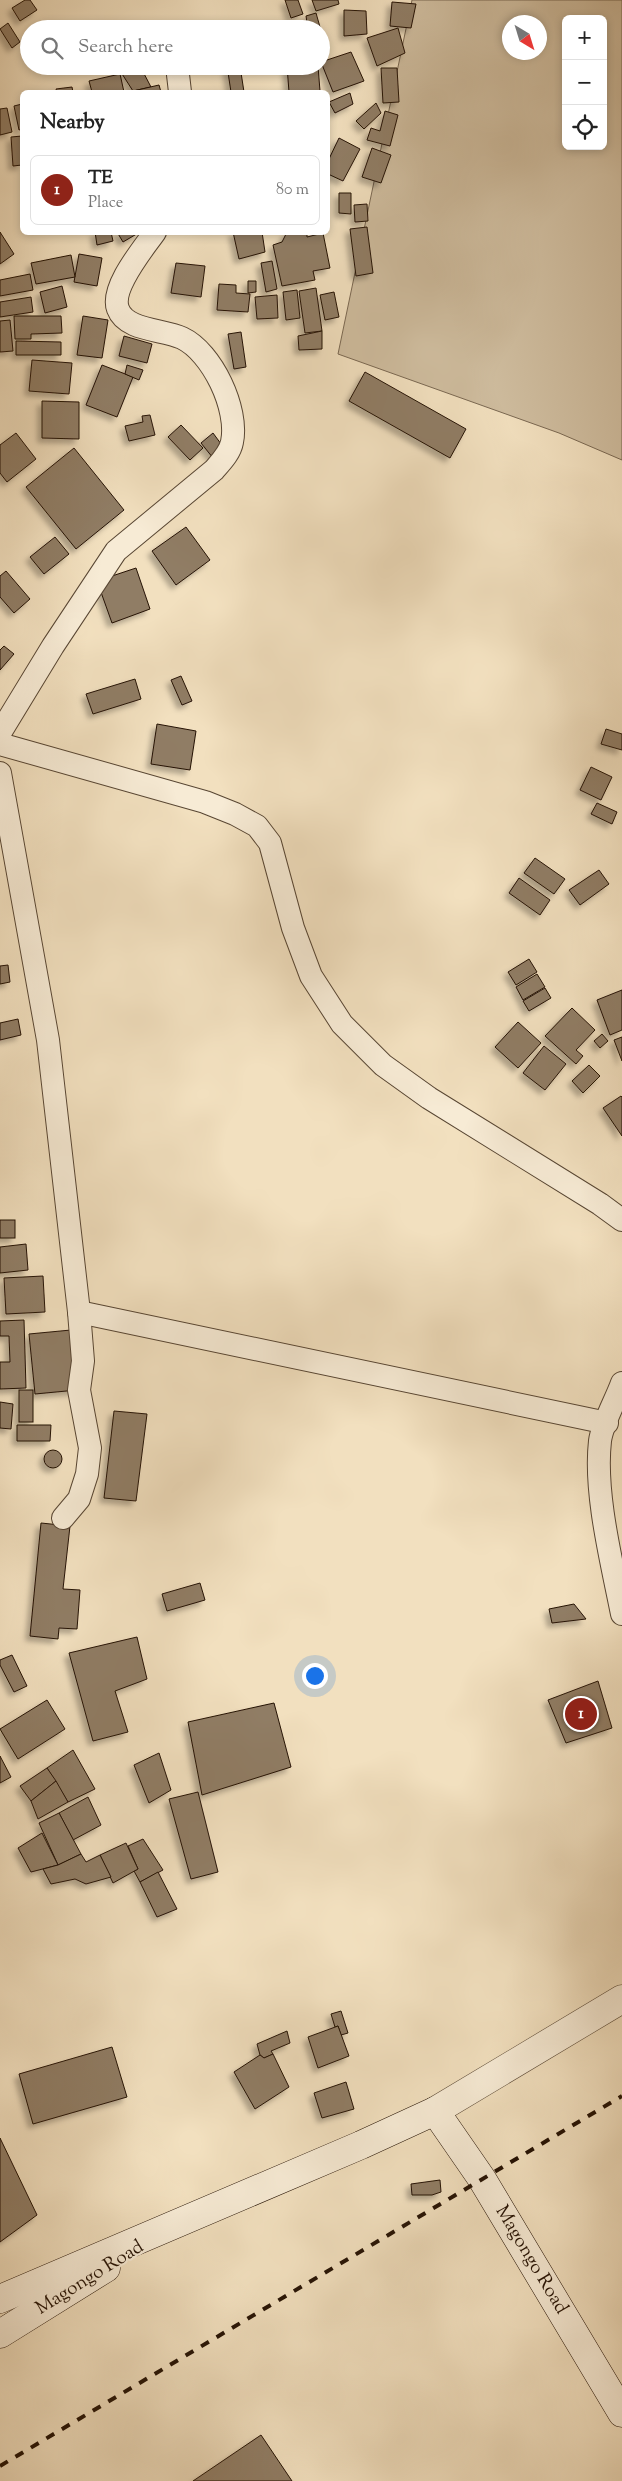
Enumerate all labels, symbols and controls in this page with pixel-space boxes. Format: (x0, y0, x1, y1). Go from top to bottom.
north arrow (502, 15, 547, 60)
map controls (562, 15, 607, 150)
button: + (562, 15, 607, 60)
search box (20, 20, 330, 75)
icon: search (38, 34, 66, 62)
text: Search here (78, 34, 173, 61)
button: − (562, 60, 607, 105)
button: locate (562, 105, 607, 150)
text: Nearby (40, 108, 105, 138)
text: TE (88, 165, 113, 192)
text: 1 (54, 179, 60, 202)
text: 80 m (276, 179, 309, 202)
text: Place (88, 192, 123, 215)
your location (302, 1663, 328, 1689)
pin: 1 (565, 1695, 597, 1733)
street label: Magongo Road (488, 2200, 574, 2320)
street label: Magongo Road (31, 2234, 149, 2322)

